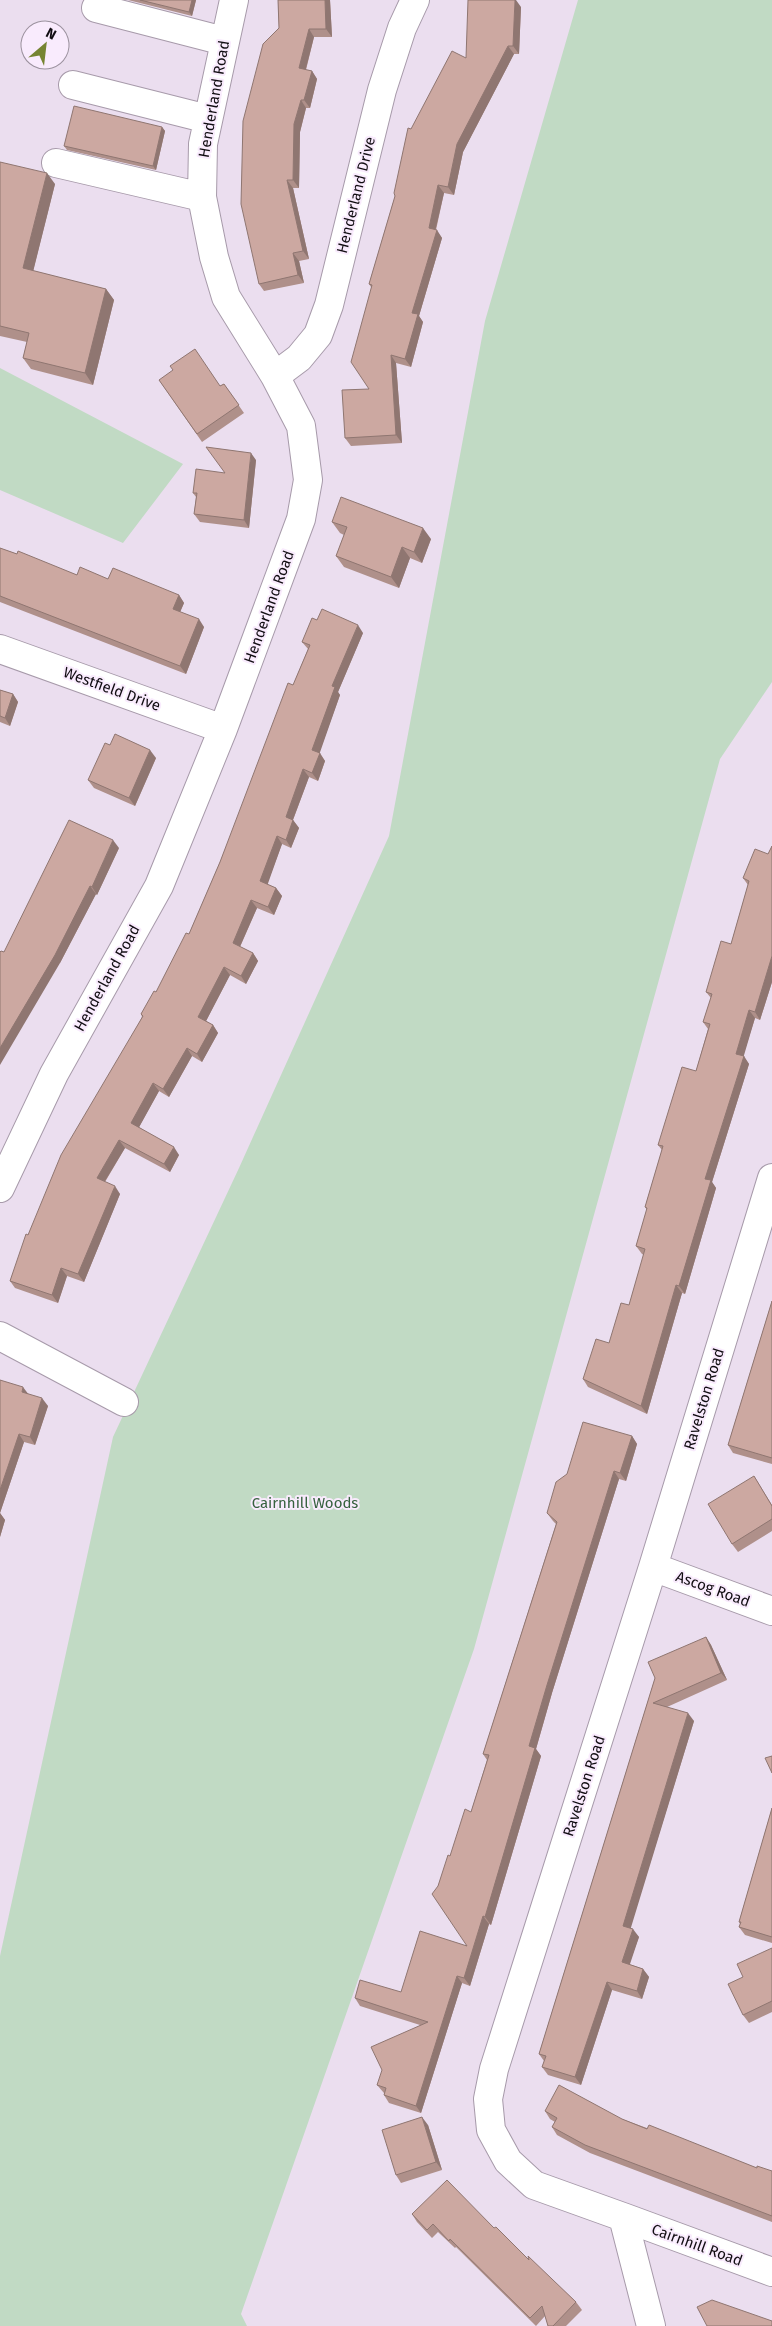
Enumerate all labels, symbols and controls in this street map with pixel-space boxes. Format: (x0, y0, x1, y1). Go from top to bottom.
north arrow (20, 20, 70, 70)
text: N (43, 24, 59, 44)
street label: Henderland Road (195, 39, 233, 159)
street label: Henderland Drive (333, 135, 379, 255)
street label: Henderland Road (240, 548, 298, 666)
street label: Westfield Drive (61, 663, 163, 715)
street label: Henderland Road (70, 922, 144, 1034)
street label: Ravelston Road (680, 1346, 728, 1452)
park label: Cairnhill Woods (252, 1494, 358, 1512)
street label: Ascog Road (673, 1567, 753, 1611)
street label: Ravelston Road (559, 1733, 609, 1839)
street label: Cairnhill Road (649, 2220, 745, 2270)

